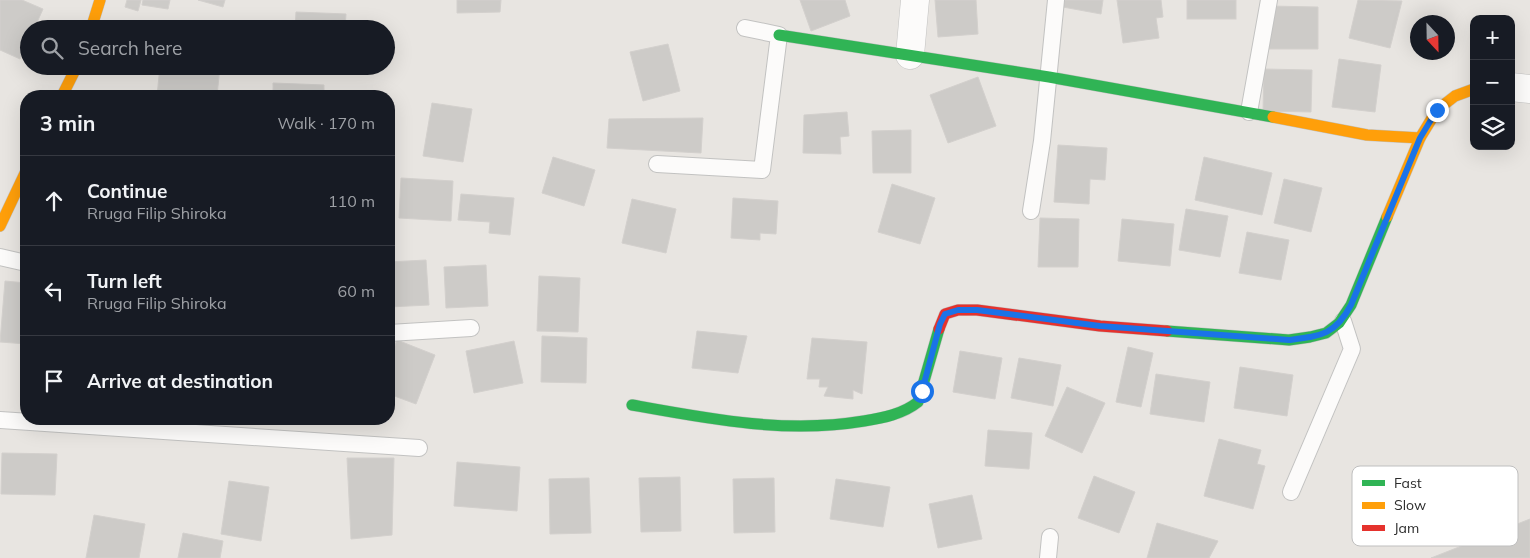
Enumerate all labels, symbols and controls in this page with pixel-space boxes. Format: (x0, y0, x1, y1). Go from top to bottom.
north arrow (1410, 15, 1455, 60)
map controls (1470, 15, 1515, 150)
button: + (1470, 15, 1515, 60)
search box (20, 20, 395, 75)
icon: search (38, 34, 66, 62)
text: Search here (78, 36, 182, 60)
button: − (1470, 60, 1515, 105)
route end (1426, 99, 1449, 122)
button: layers (1470, 105, 1515, 150)
text: 3 min (40, 110, 95, 136)
text: Walk · 170 m (277, 113, 375, 133)
text: Continue (87, 179, 167, 203)
icon: ahead (40, 187, 68, 215)
text: 110 m (328, 191, 375, 211)
text: Rruga Filip Shiroka (87, 203, 226, 223)
text: Turn left (87, 269, 162, 293)
icon: left (40, 277, 68, 305)
text: 60 m (338, 281, 375, 301)
text: Rruga Filip Shiroka (87, 293, 226, 313)
icon: arrive (40, 367, 68, 395)
text: Arrive at destination (87, 369, 273, 393)
route start (911, 380, 934, 403)
legend (1352, 466, 1518, 546)
text: Fast (1394, 474, 1422, 492)
text: Slow (1394, 496, 1426, 514)
text: Jam (1394, 519, 1419, 537)

